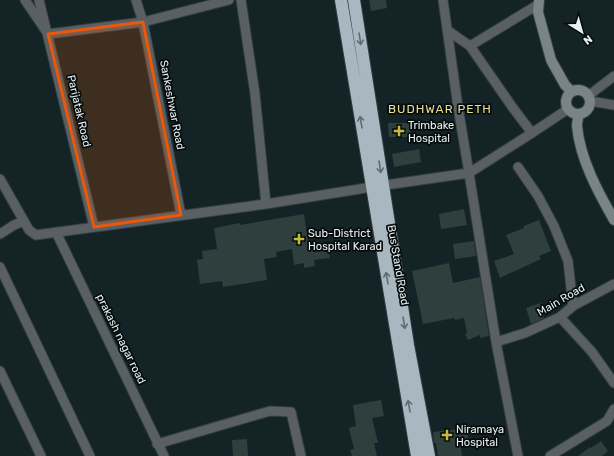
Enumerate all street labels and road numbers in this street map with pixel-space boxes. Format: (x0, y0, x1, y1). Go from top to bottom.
street label: Sankeshwar Road (157, 59, 187, 151)
street label: Parijatak Road (64, 74, 94, 148)
street label: Bus Stand Road (385, 224, 411, 306)
street label: Main Road (535, 281, 587, 319)
street label: prakash nagar road (94, 292, 148, 386)

